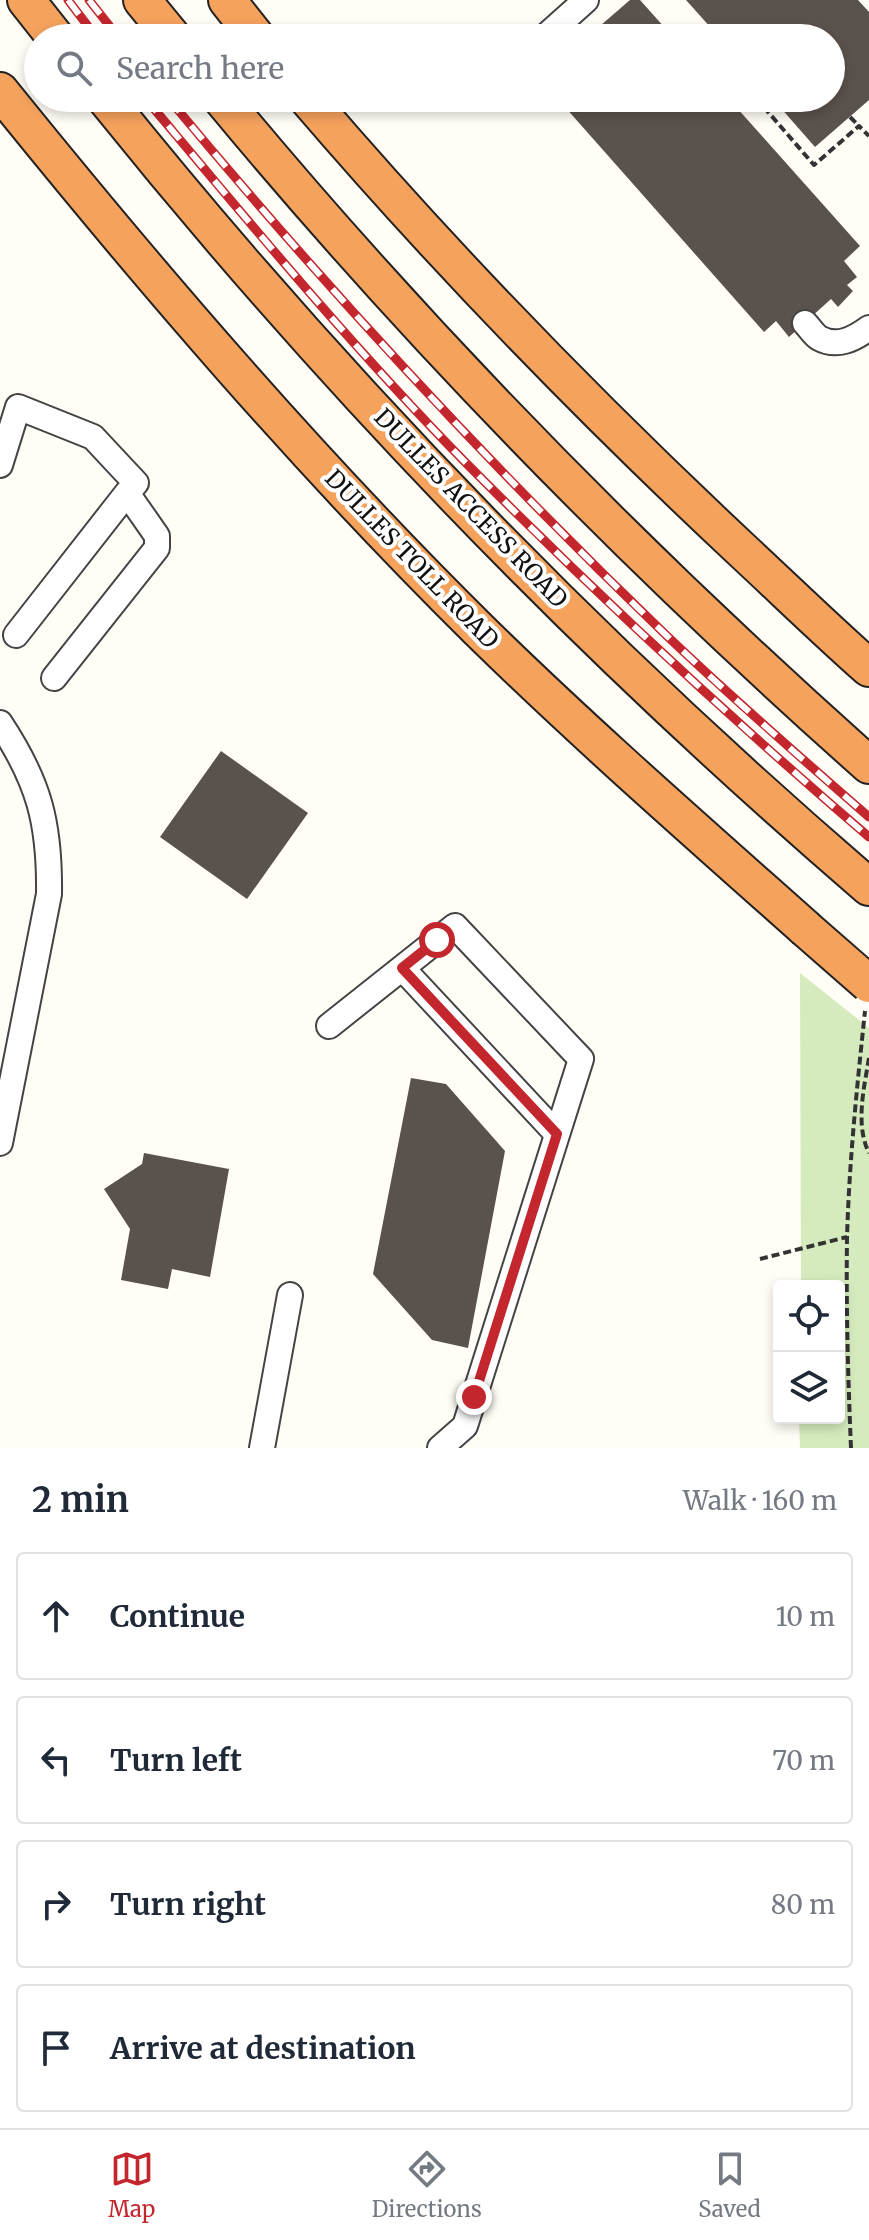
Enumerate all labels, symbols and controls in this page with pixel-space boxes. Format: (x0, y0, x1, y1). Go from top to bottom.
search box (24, 24, 845, 112)
icon: search (52, 46, 96, 90)
text: Search here (116, 49, 284, 87)
street label: DULLES ACCESS ROAD (368, 402, 574, 614)
street label: DULLES TOLL ROAD (318, 463, 506, 655)
route start (419, 922, 455, 958)
map controls (773, 1280, 845, 1424)
button: locate (773, 1280, 845, 1352)
button: layers (773, 1352, 845, 1424)
route end (456, 1379, 492, 1415)
text: 2 min (32, 1479, 129, 1521)
text: Walk · 160 m (683, 1484, 837, 1517)
icon: ahead (34, 1594, 78, 1638)
text: Continue (110, 1597, 245, 1635)
text: 10 m (776, 1600, 835, 1633)
icon: left (34, 1738, 78, 1782)
text: Turn left (110, 1741, 242, 1779)
text: 70 m (772, 1744, 835, 1777)
icon: right (34, 1882, 78, 1926)
text: Turn right (110, 1885, 266, 1923)
text: 80 m (771, 1888, 835, 1921)
icon: arrive (34, 2026, 78, 2070)
text: Arrive at destination (110, 2029, 416, 2067)
tab: Map (108, 2147, 155, 2223)
tab: Directions (372, 2147, 482, 2223)
tab: Saved (698, 2147, 761, 2223)

